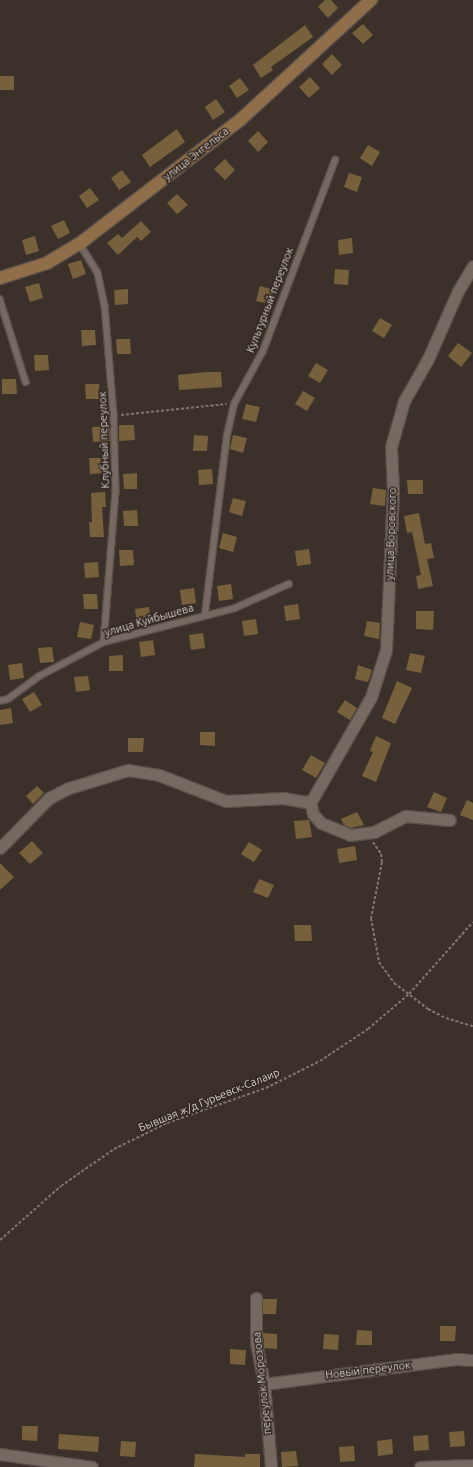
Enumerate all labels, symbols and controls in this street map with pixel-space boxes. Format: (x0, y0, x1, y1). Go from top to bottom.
street label: улица Энгельса (161, 124, 231, 184)
street label: Культурный переулок (244, 245, 296, 355)
street label: Клубный переулок (96, 391, 112, 489)
street label: улица Воровского (383, 487, 399, 581)
street label: улица Куйбышева (103, 601, 195, 639)
street label: Бывшая ж/д Гурьевск-Салаир (136, 1066, 282, 1134)
street label: переулок Морозова (250, 1331, 274, 1435)
street label: Новый переулок (325, 1358, 411, 1382)

